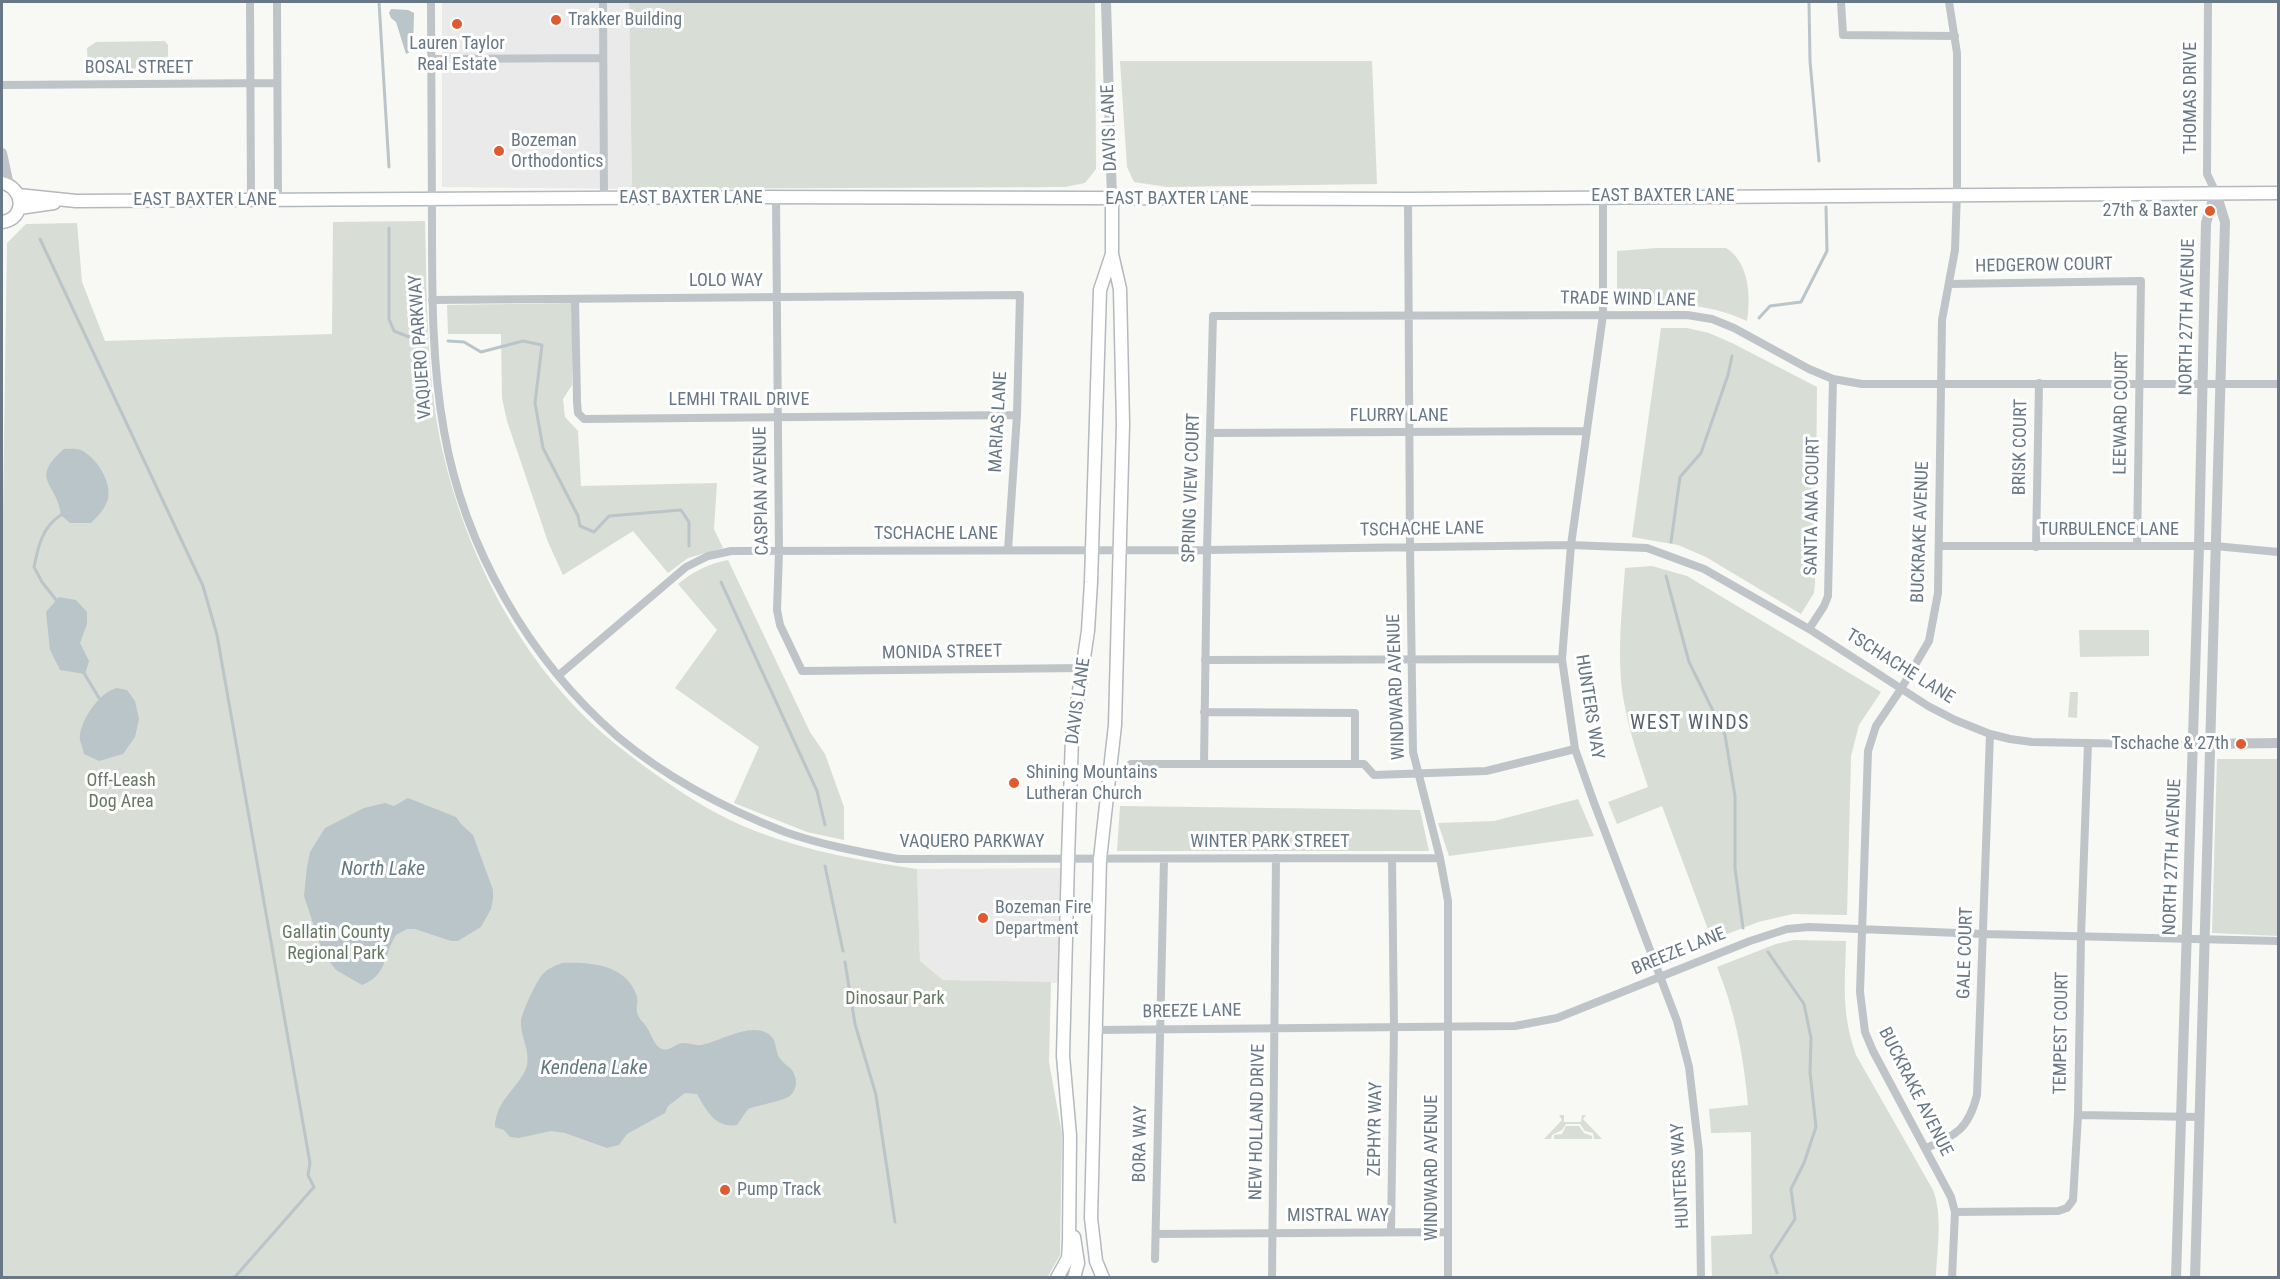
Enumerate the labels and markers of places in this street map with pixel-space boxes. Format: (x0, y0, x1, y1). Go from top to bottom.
place label: Trakker Building (568, 9, 682, 31)
marker: Trakker Building (549, 13, 563, 27)
marker: Lauren Taylor Real Estate (450, 17, 464, 31)
place label: Lauren Taylor Real Estate (409, 33, 505, 76)
place label: Bozeman Orthodontics (511, 130, 603, 172)
marker: Bozeman Orthodontics (492, 144, 506, 158)
place label: 27th & Baxter (2103, 200, 2198, 222)
marker: 27th & Baxter (2203, 204, 2217, 218)
place label: Tschache & 27th (2112, 733, 2229, 755)
marker: Tschache & 27th (2234, 737, 2248, 751)
place label: Shining Mountains Lutheran Church (1026, 762, 1158, 804)
marker: Shining Mountains Lutheran Church (1007, 776, 1021, 790)
place label: Bozeman Fire Department (995, 897, 1091, 940)
marker: Bozeman Fire Department (976, 911, 990, 925)
place label: Pump Track (737, 1179, 821, 1201)
marker: Pump Track (718, 1183, 732, 1197)

